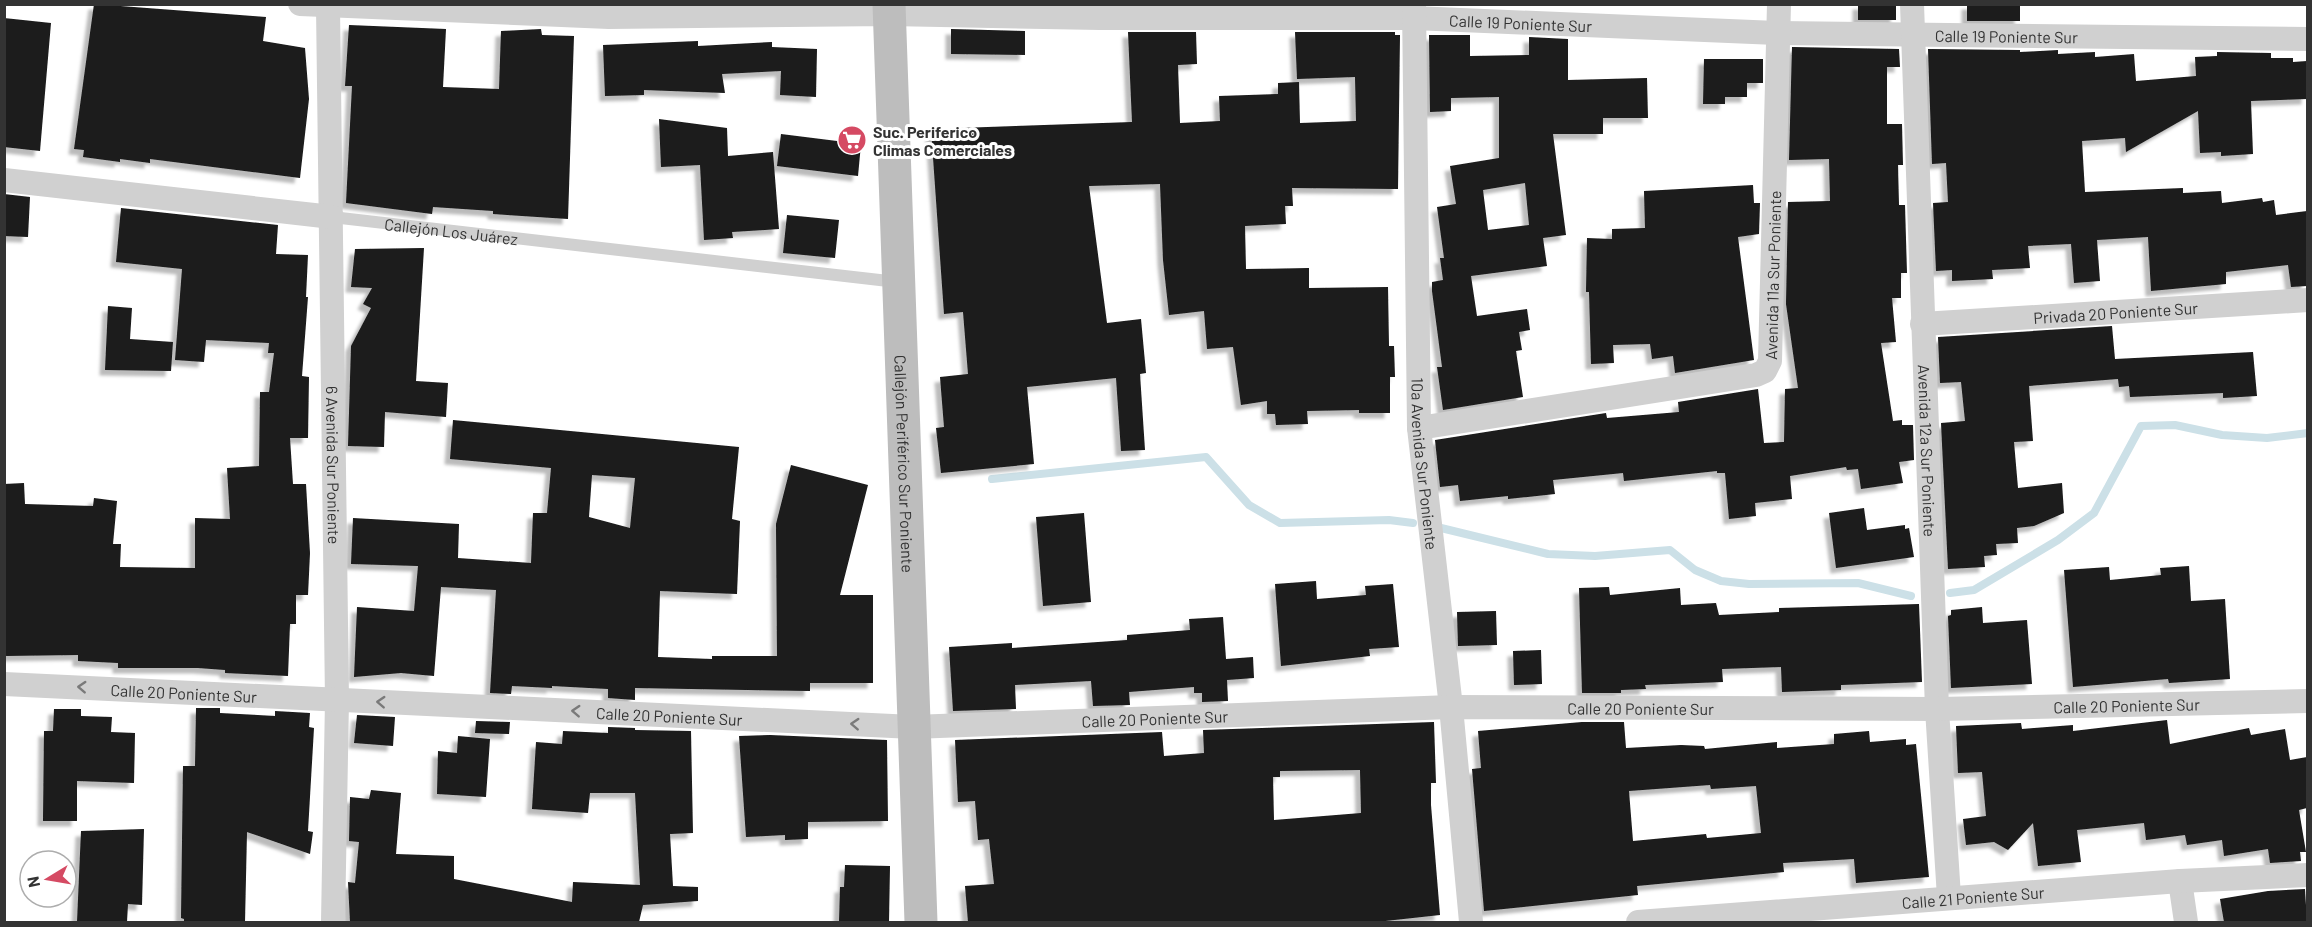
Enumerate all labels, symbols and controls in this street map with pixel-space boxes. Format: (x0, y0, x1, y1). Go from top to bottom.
street label: Calle 19 Poniente Sur (1449, 10, 1593, 35)
street label: Calle 19 Poniente Sur (1935, 25, 2078, 46)
place label: Suc. Periferico Climas Comerciales (873, 122, 1012, 159)
supermarket icon: Suc. Periferico Climas Comerciales (836, 124, 868, 156)
street label: Avenida 11a Sur Poniente (1761, 190, 1784, 360)
street label: Callejón Los Juárez (383, 214, 519, 248)
street label: Privada 20 Poniente Sur (2033, 297, 2199, 327)
street label: Callejón Periférico Sur Poniente (892, 354, 918, 573)
street label: Avenida 12a Sur Poniente (1915, 364, 1940, 537)
street label: 10a Avenida Sur Poniente (1409, 377, 1442, 551)
street label: 6 Avenida Sur Poniente (323, 386, 344, 544)
street label: Calle 20 Poniente Sur (110, 680, 258, 705)
one-way arrow (77, 681, 86, 694)
street label: Calle 20 Poniente Sur (2053, 694, 2200, 716)
one-way arrow (377, 695, 386, 708)
street label: Calle 20 Poniente Sur (1567, 698, 1714, 718)
street label: Calle 20 Poniente Sur (596, 703, 743, 728)
one-way arrow (572, 705, 581, 718)
street label: Calle 20 Poniente Sur (1081, 706, 1229, 730)
one-way arrow (850, 718, 859, 731)
north arrow (18, 849, 78, 909)
text: N (22, 875, 43, 889)
street label: Calle 21 Poniente Sur (1901, 882, 2045, 912)

